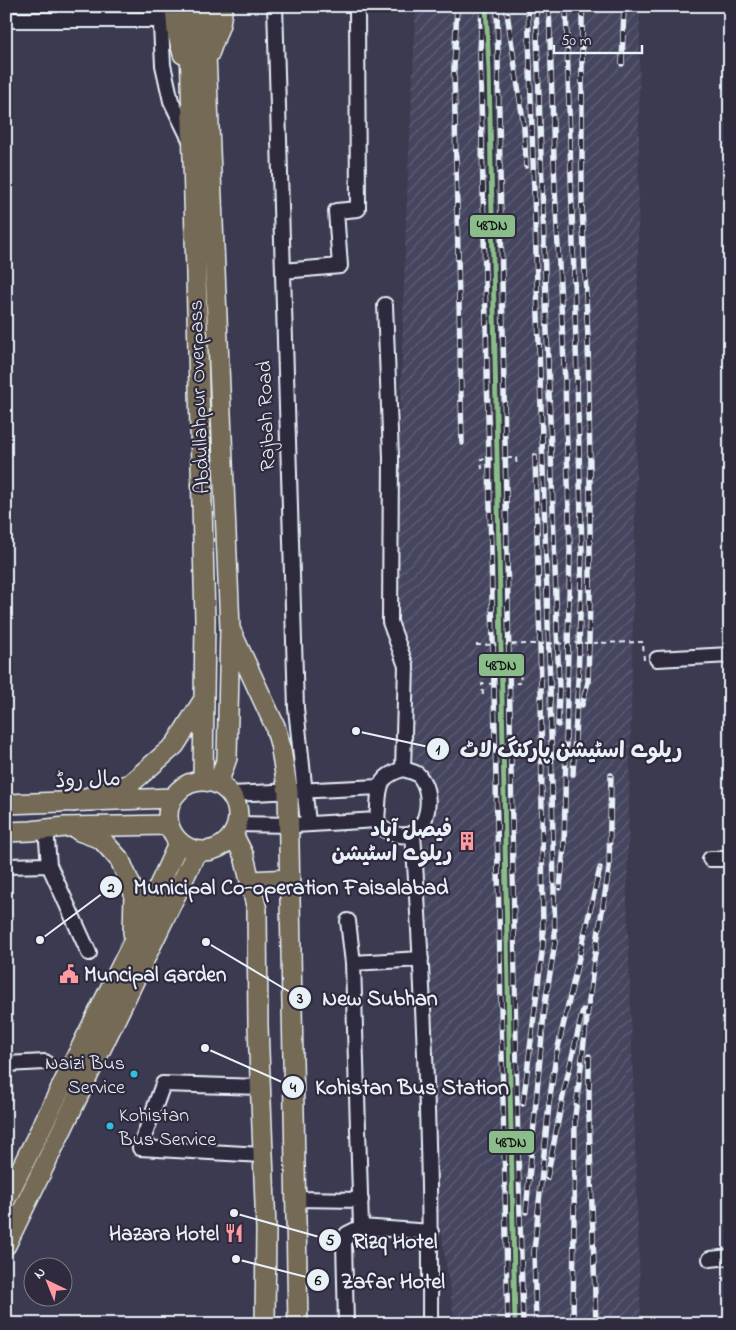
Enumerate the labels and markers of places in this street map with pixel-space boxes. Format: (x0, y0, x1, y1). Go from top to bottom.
callout: ریلوے اسٹیشن پارکنگ لاٹ (425, 730, 692, 767)
place label: فیصل آباد ریلوے اسٹیشن (331, 816, 452, 870)
building icon: فیصل آباد ریلوے اسٹیشن (456, 830, 478, 852)
callout: Municipal Co-operation Faisalabad (98, 868, 458, 905)
place label: Muncipal Garden (84, 961, 226, 991)
public building icon: Muncipal Garden (58, 963, 80, 985)
callout: New Subhan (287, 979, 448, 1016)
place label: Naizi Bus Service (45, 1050, 125, 1103)
callout: Kohistan Bus Station (280, 1068, 519, 1105)
marker: Naizi Bus Service (129, 1069, 139, 1079)
place label: Kohistan Bus Service (118, 1102, 216, 1155)
marker: Kohistan Bus Service (105, 1121, 115, 1131)
place label: Hazara Hotel (109, 1220, 219, 1250)
callout: Rizq Hotel (317, 1221, 448, 1258)
restaurant icon: Hazara Hotel (223, 1222, 245, 1244)
callout: Zafar Hotel (306, 1261, 455, 1298)

